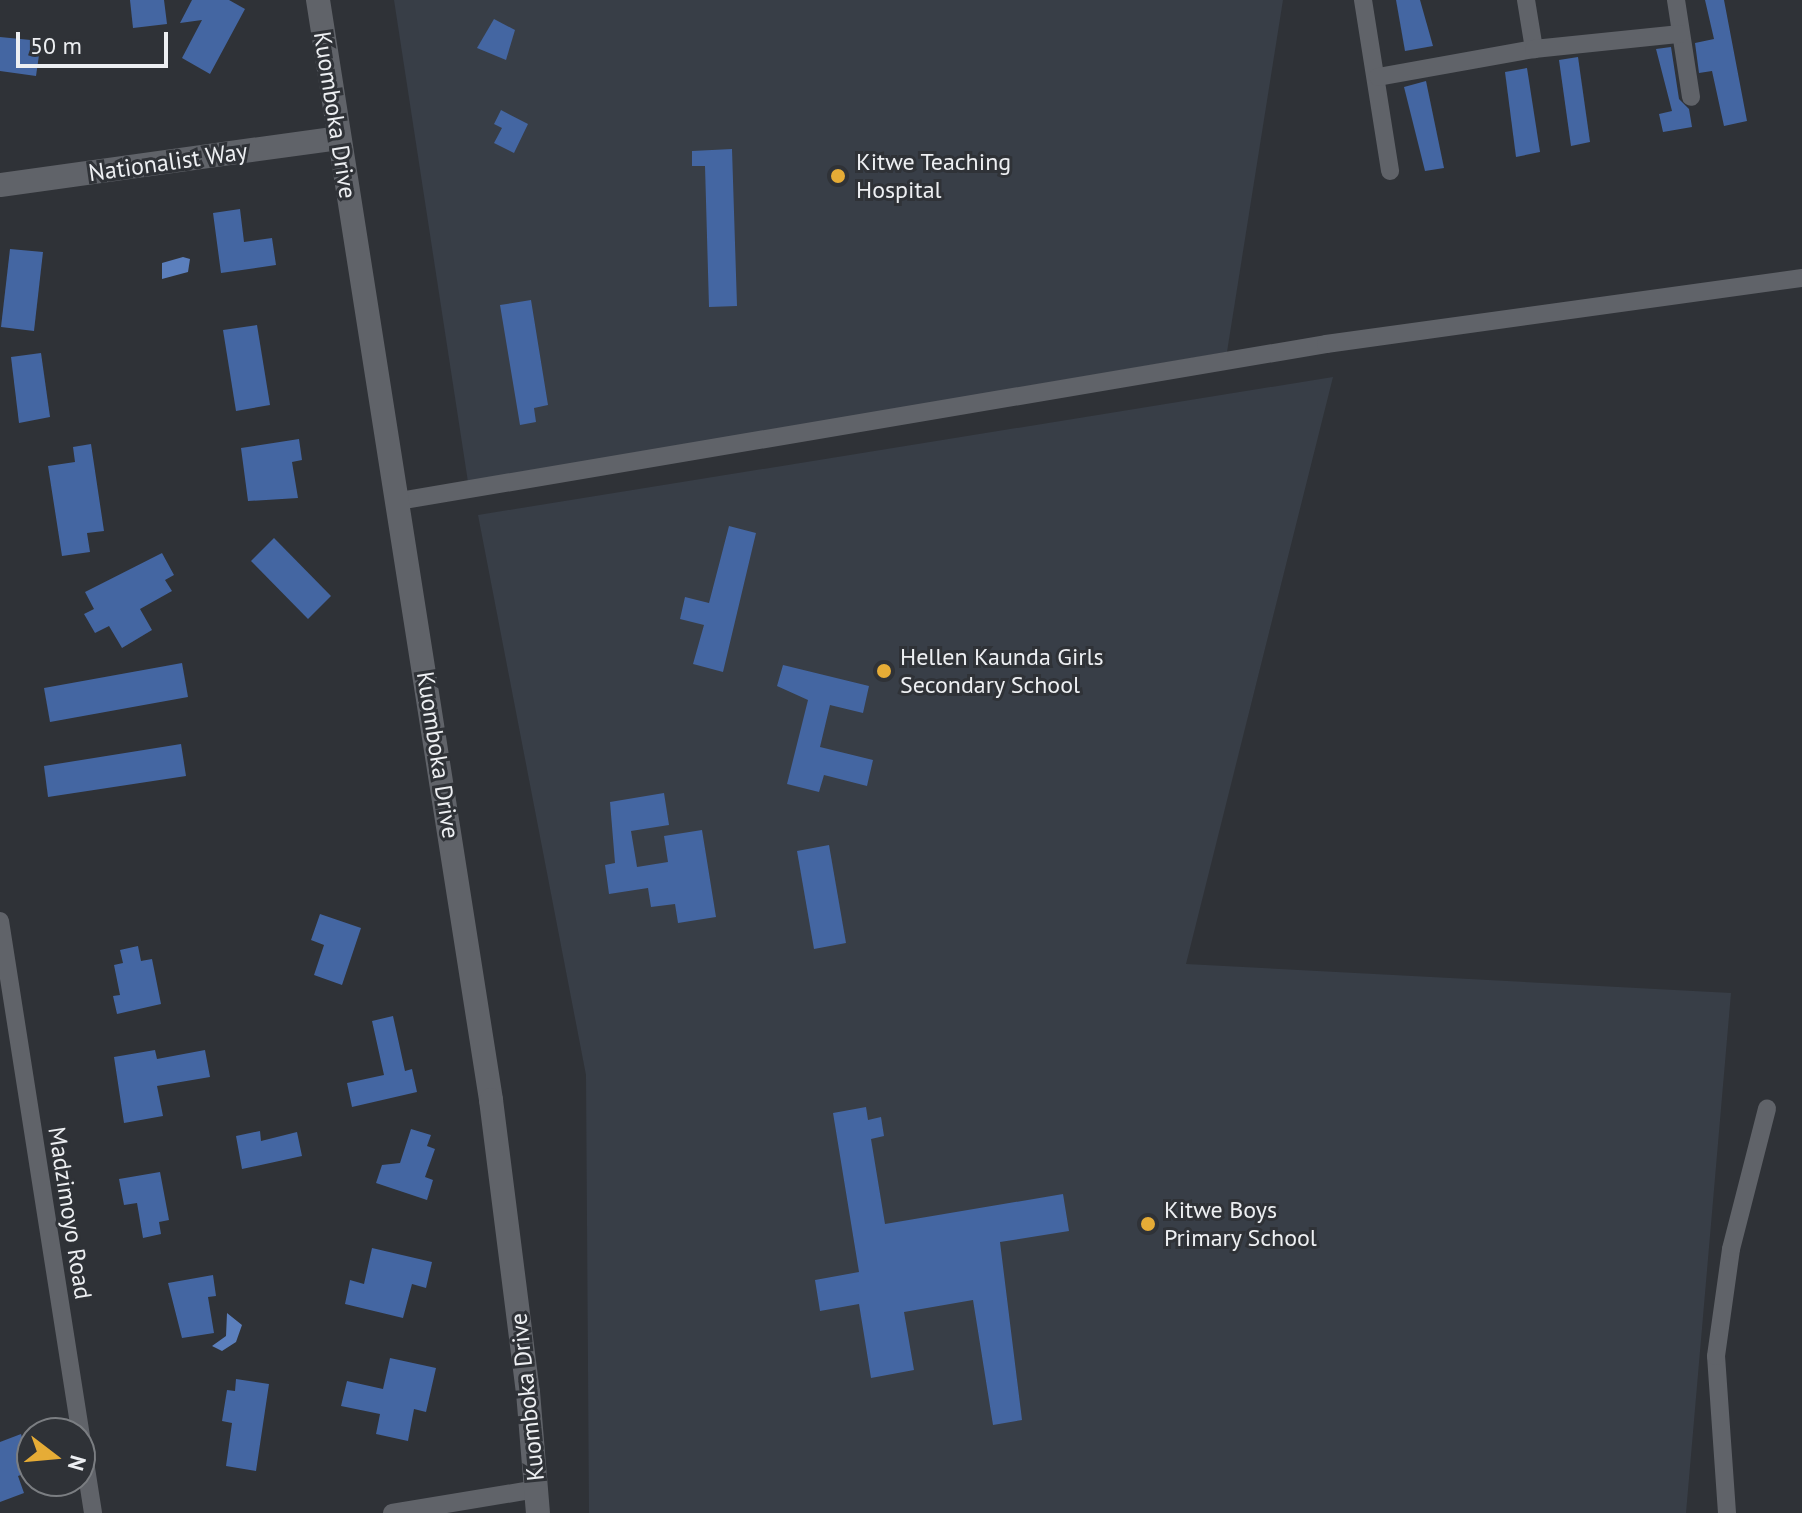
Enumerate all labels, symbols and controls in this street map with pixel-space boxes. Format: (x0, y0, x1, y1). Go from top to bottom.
scale bar (20, 16, 172, 66)
street label: Kuomboka Drive (308, 29, 362, 201)
text: 50 m (30, 30, 82, 61)
street label: Nationalist Way (86, 137, 250, 187)
place label: Kitwe Teaching Hospital (856, 148, 1012, 204)
marker: Kitwe Teaching Hospital (827, 165, 849, 187)
place label: Hellen Kaunda Girls Secondary School (900, 643, 1104, 699)
marker: Hellen Kaunda Girls Secondary School (875, 662, 893, 680)
street label: Kuomboka Drive (411, 669, 465, 841)
street label: Madzimoyo Road (42, 1125, 98, 1301)
place label: Kitwe Boys Primary School (1164, 1196, 1318, 1252)
marker: Kitwe Boys Primary School (1139, 1215, 1157, 1233)
street label: Kuomboka Drive (504, 1312, 550, 1482)
north arrow (16, 1417, 96, 1497)
text: N (62, 1452, 93, 1474)

